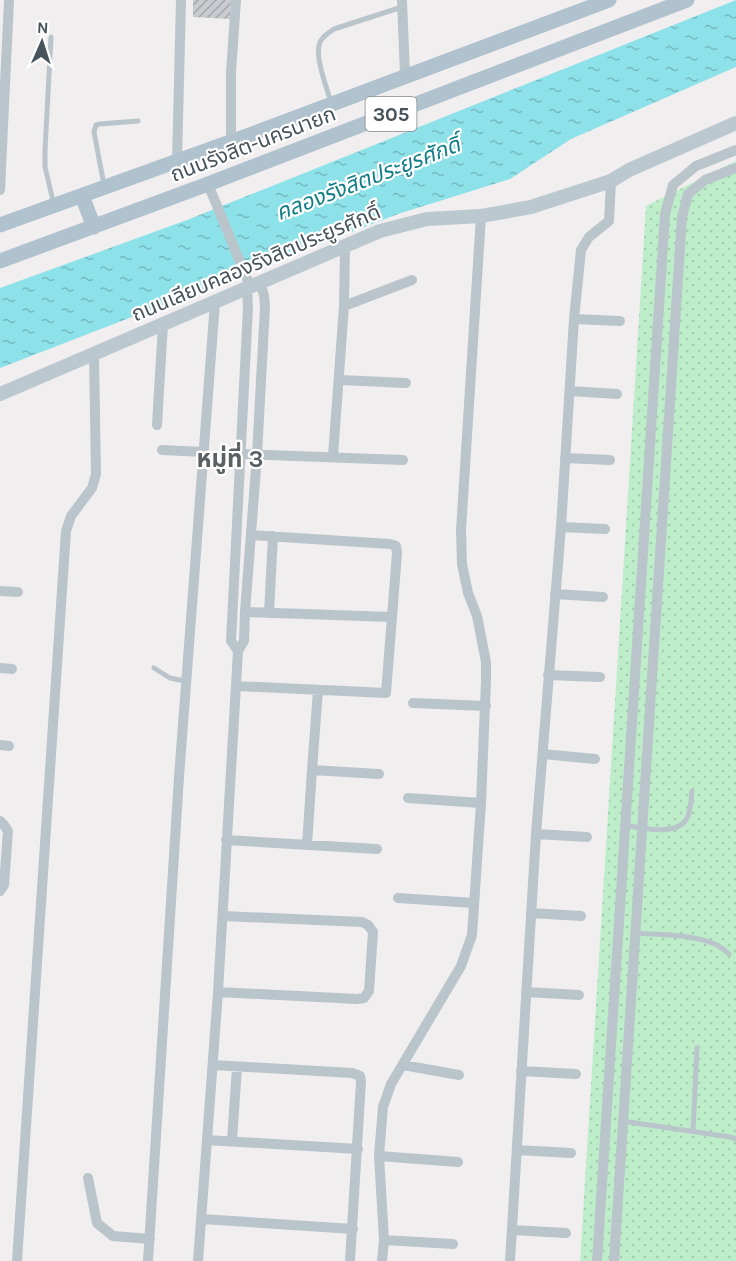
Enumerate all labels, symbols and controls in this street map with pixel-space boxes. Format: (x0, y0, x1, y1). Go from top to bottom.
north arrow (12, 12, 72, 72)
text: N (37, 18, 49, 37)
road number: 305 (366, 97, 416, 131)
street label: ถนนรังสิต-นครนายก (167, 101, 339, 187)
water label: คลองรังสิตประยูรศักดิ์ (272, 129, 470, 226)
street label: ถนนเลียบคลองรังสิตประยูรศักดิ์ (128, 199, 384, 327)
district label: หมู่ที่ 3 (197, 442, 263, 474)

